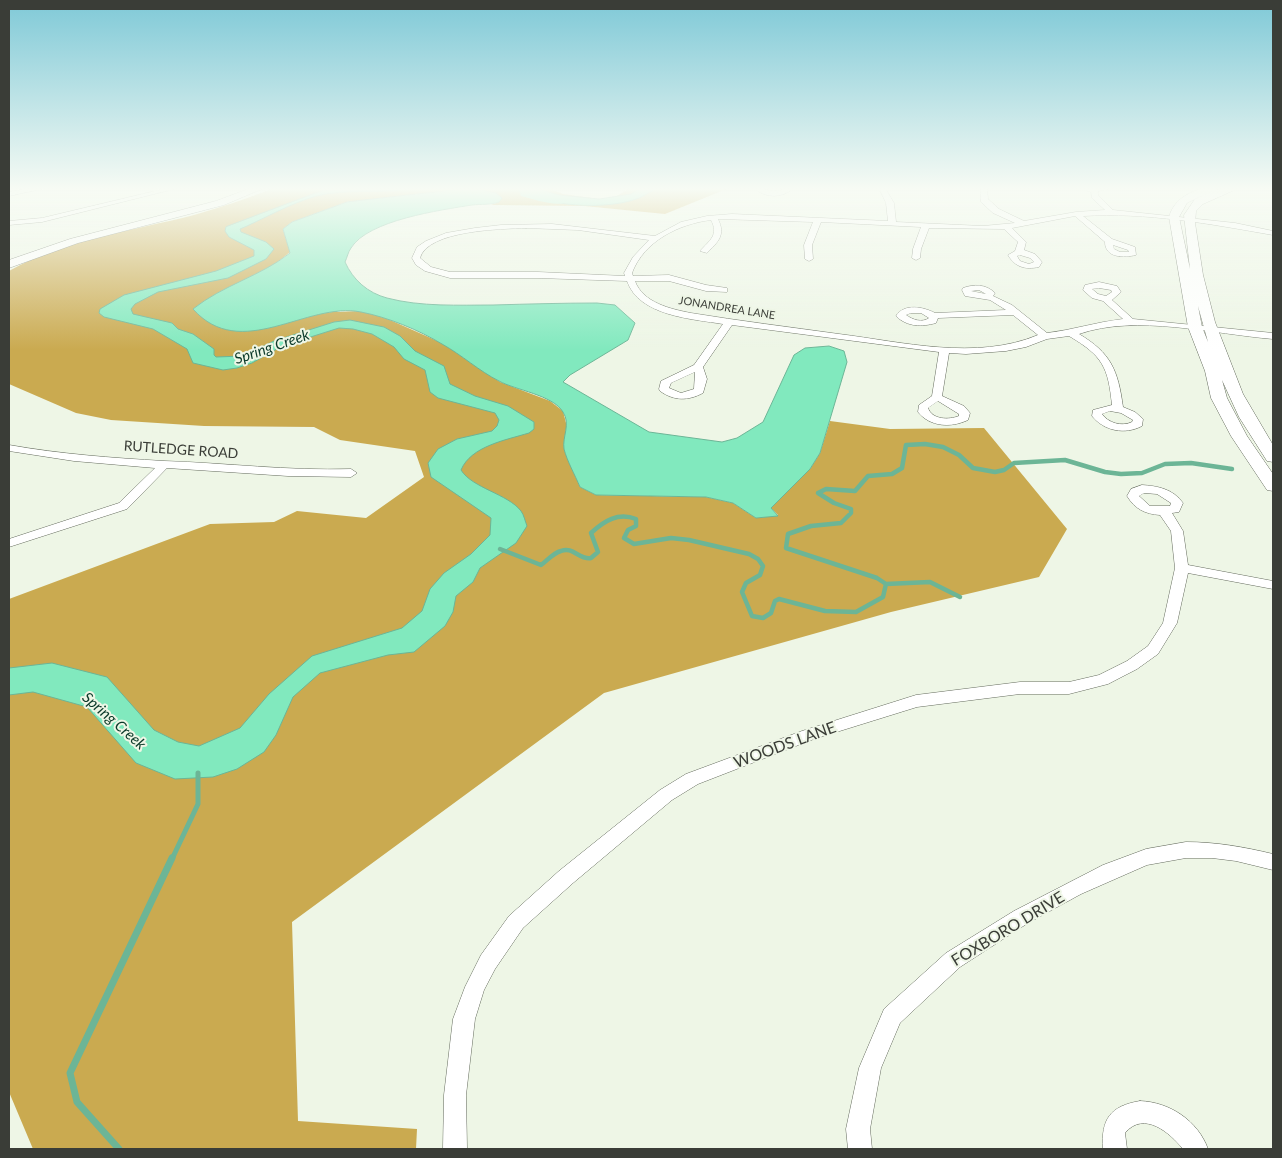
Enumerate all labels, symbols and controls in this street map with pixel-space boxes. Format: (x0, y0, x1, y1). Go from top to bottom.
street label: JONANDREA LANE (678, 294, 776, 322)
water label: Spring Creek (232, 326, 312, 368)
street label: RUTLEDGE ROAD (123, 438, 239, 462)
water label: Spring Creek (79, 689, 149, 753)
street label: WOODS LANE (731, 718, 839, 772)
street label: FOXBORO DRIVE (948, 888, 1068, 970)

